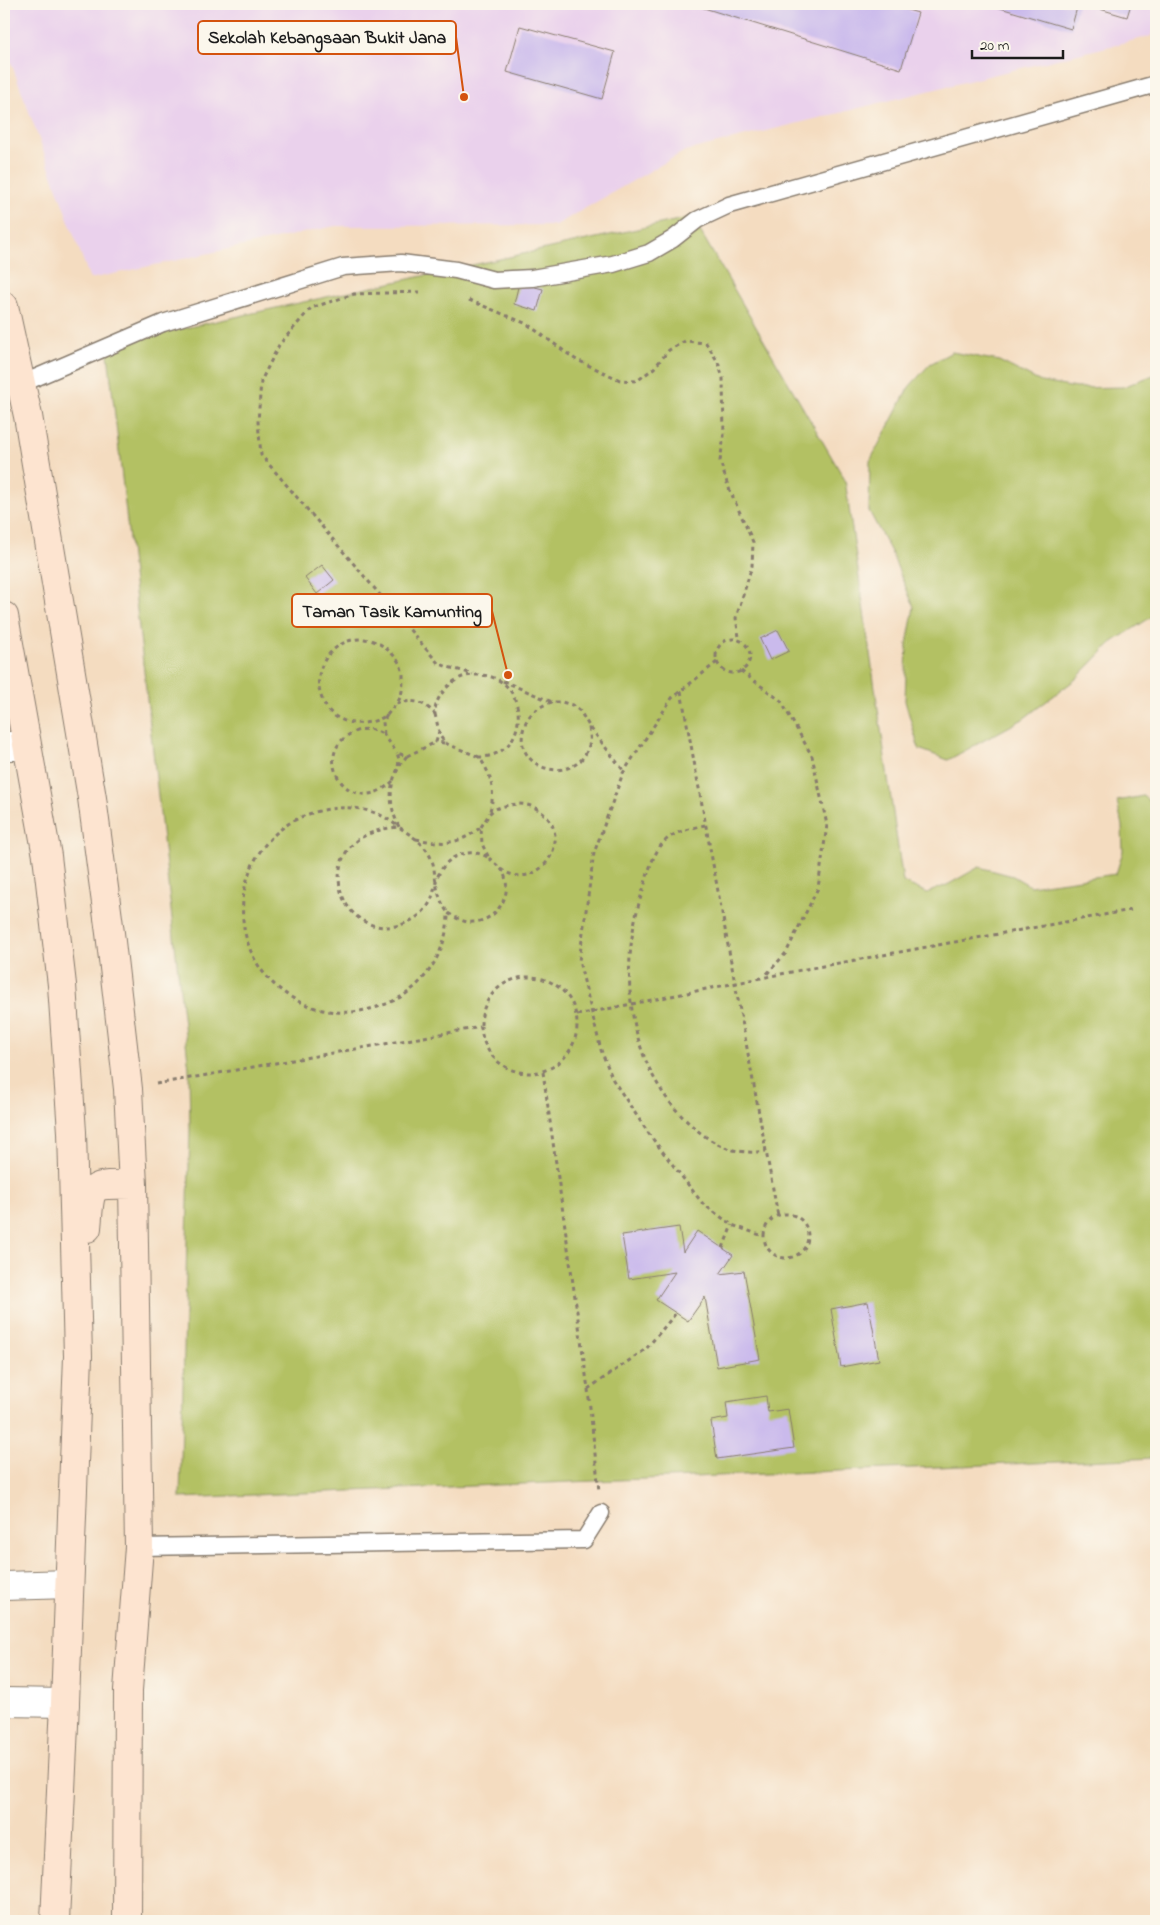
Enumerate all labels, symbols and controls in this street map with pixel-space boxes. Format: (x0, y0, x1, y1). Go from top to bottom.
callout: Sekolah Kebangsaan Bukit Jana (198, 21, 456, 54)
text: Sekolah Kebangsaan Bukit Jana (208, 26, 446, 53)
scale bar (972, 28, 1064, 60)
text: 20 m (980, 35, 1010, 57)
callout: Taman Tasik Kamunting (292, 594, 492, 627)
text: Taman Tasik Kamunting (302, 600, 482, 627)

